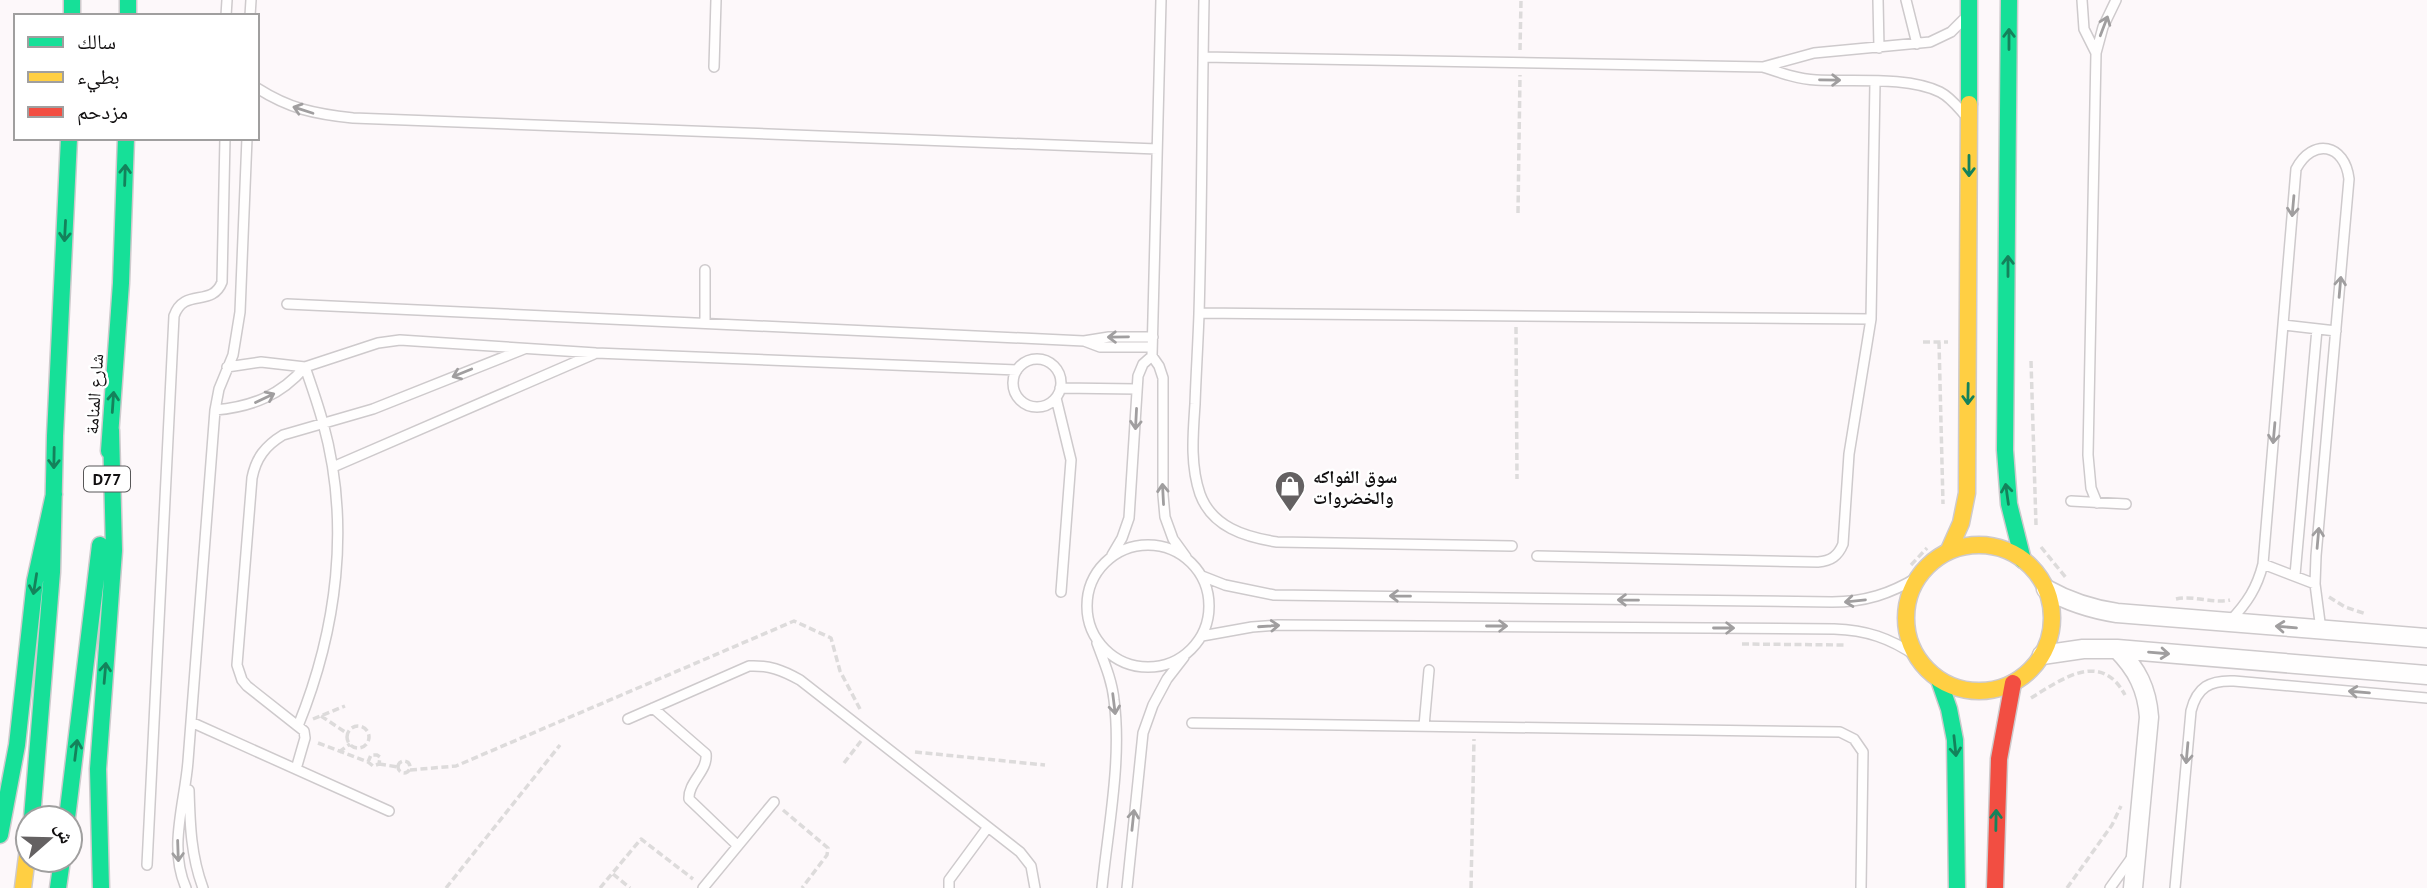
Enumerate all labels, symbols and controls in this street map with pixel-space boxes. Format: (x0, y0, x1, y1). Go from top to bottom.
legend (14, 14, 259, 140)
one-way arrow (2099, 15, 2112, 37)
text: سالك (77, 28, 116, 55)
one-way arrow (2002, 28, 2016, 51)
text: بطيء (77, 63, 120, 93)
one-way arrow (1818, 73, 1841, 87)
text: مزدحم (77, 98, 128, 126)
one-way arrow (292, 103, 314, 115)
one-way arrow (1962, 154, 1976, 177)
one-way arrow (118, 164, 132, 187)
one-way arrow (2286, 194, 2299, 217)
one-way arrow (59, 219, 72, 242)
one-way arrow (2001, 255, 2015, 278)
one-way arrow (2334, 276, 2347, 298)
one-way arrow (1107, 330, 1130, 344)
street label: شارع المنامة (80, 353, 108, 435)
one-way arrow (452, 368, 474, 381)
one-way arrow (1961, 382, 1974, 405)
one-way arrow (254, 391, 275, 404)
one-way arrow (107, 392, 120, 414)
one-way arrow (1129, 407, 1142, 430)
one-way arrow (2267, 421, 2280, 444)
one-way arrow (48, 446, 61, 469)
place label: سوق الفواكه والخضروات (1313, 465, 1397, 509)
road number: D77 (84, 466, 130, 492)
shop icon: سوق الفواكه والخضروات (1273, 469, 1307, 513)
one-way arrow (1157, 483, 1170, 506)
one-way arrow (2001, 483, 2014, 505)
one-way arrow (2312, 527, 2325, 549)
one-way arrow (28, 572, 41, 595)
one-way arrow (1389, 590, 1412, 603)
one-way arrow (1617, 593, 1640, 606)
one-way arrow (1844, 594, 1867, 607)
one-way arrow (1257, 619, 1280, 632)
one-way arrow (1485, 620, 1508, 633)
one-way arrow (2275, 620, 2298, 633)
one-way arrow (1712, 621, 1735, 635)
one-way arrow (2147, 647, 2170, 660)
one-way arrow (99, 662, 112, 685)
one-way arrow (2348, 685, 2371, 698)
one-way arrow (1108, 692, 1121, 714)
one-way arrow (1949, 734, 1962, 757)
one-way arrow (69, 739, 82, 762)
one-way arrow (2180, 741, 2193, 764)
north arrow (14, 804, 84, 874)
one-way arrow (1127, 809, 1140, 832)
one-way arrow (1989, 809, 2003, 832)
text: ش (50, 820, 80, 847)
one-way arrow (172, 839, 185, 862)

